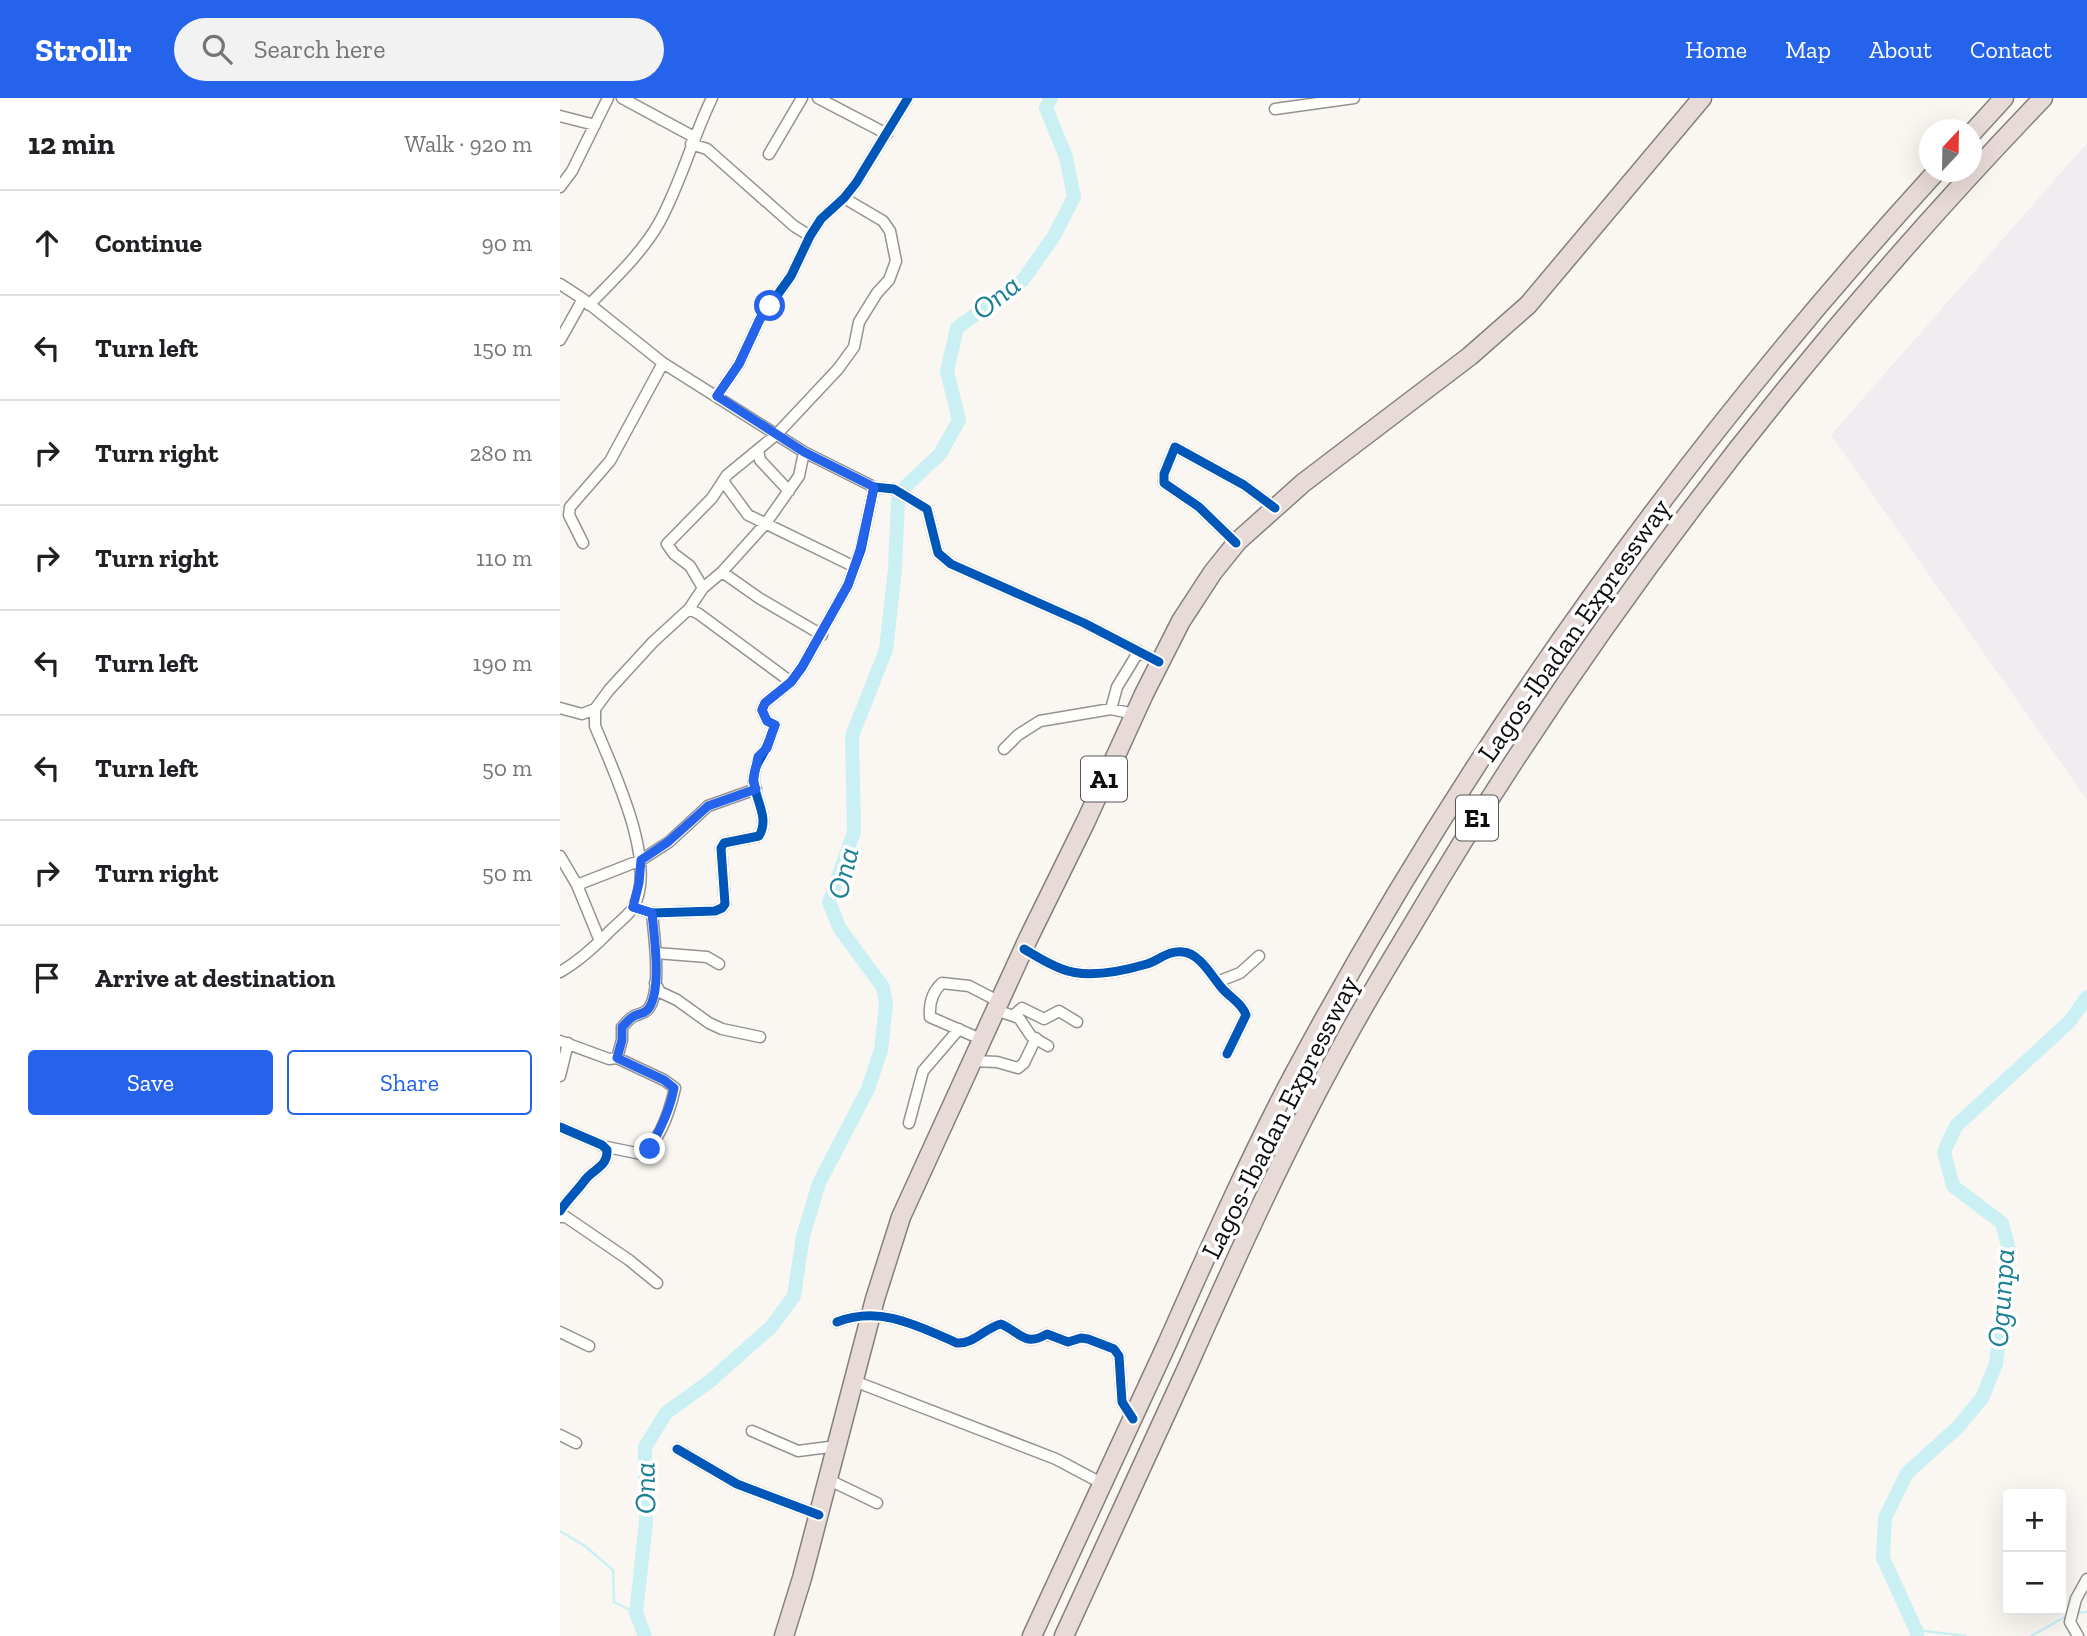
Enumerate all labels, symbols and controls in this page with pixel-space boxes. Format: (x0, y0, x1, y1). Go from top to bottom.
search box (174, 18, 664, 81)
text: Strollr (35, 30, 132, 69)
icon: search (198, 30, 236, 68)
text: Search here (254, 33, 385, 65)
text: Home (1685, 35, 1747, 64)
text: Map (1785, 35, 1831, 64)
text: About (1869, 35, 1932, 64)
text: Contact (1970, 35, 2052, 64)
north arrow (1919, 119, 1982, 182)
text: 12 min (28, 126, 115, 162)
text: Walk · 920 m (404, 130, 532, 158)
icon: ahead (28, 224, 66, 262)
text: Continue (95, 227, 202, 259)
text: 90 m (481, 229, 532, 257)
water label: Ona (964, 267, 1028, 327)
route start (754, 290, 785, 321)
icon: left (28, 329, 66, 367)
text: Turn left (95, 332, 198, 364)
text: 150 m (473, 334, 532, 362)
icon: right (28, 434, 66, 472)
text: Turn right (95, 437, 218, 469)
text: 280 m (469, 439, 532, 467)
street label: Lagos-Ibadan Expressway (1471, 492, 1678, 768)
icon: right (28, 539, 66, 577)
text: Turn right (95, 542, 218, 574)
text: 110 m (476, 544, 532, 572)
icon: left (28, 644, 66, 682)
text: Turn left (95, 647, 198, 679)
text: 190 m (473, 649, 532, 677)
icon: left (28, 749, 66, 787)
text: Turn left (95, 752, 198, 784)
text: 50 m (482, 754, 532, 782)
road number: A1 (1081, 757, 1127, 802)
road number: E1 (1456, 796, 1498, 840)
water label: Ona (819, 843, 867, 903)
icon: right (28, 854, 66, 892)
text: Turn right (95, 857, 218, 889)
text: 50 m (482, 859, 532, 887)
icon: arrive (28, 959, 66, 997)
text: Arrive at destination (95, 962, 335, 994)
street label: Lagos-Ibadan Expressway (1194, 969, 1366, 1264)
button: Save (28, 1050, 273, 1115)
button: Share (287, 1050, 532, 1115)
route end (634, 1133, 665, 1164)
water label: Ogunpa (1980, 1247, 2022, 1349)
water label: Ona (627, 1462, 663, 1514)
map controls (2003, 1489, 2066, 1615)
button: + (2003, 1489, 2066, 1552)
button: − (2003, 1552, 2066, 1615)

